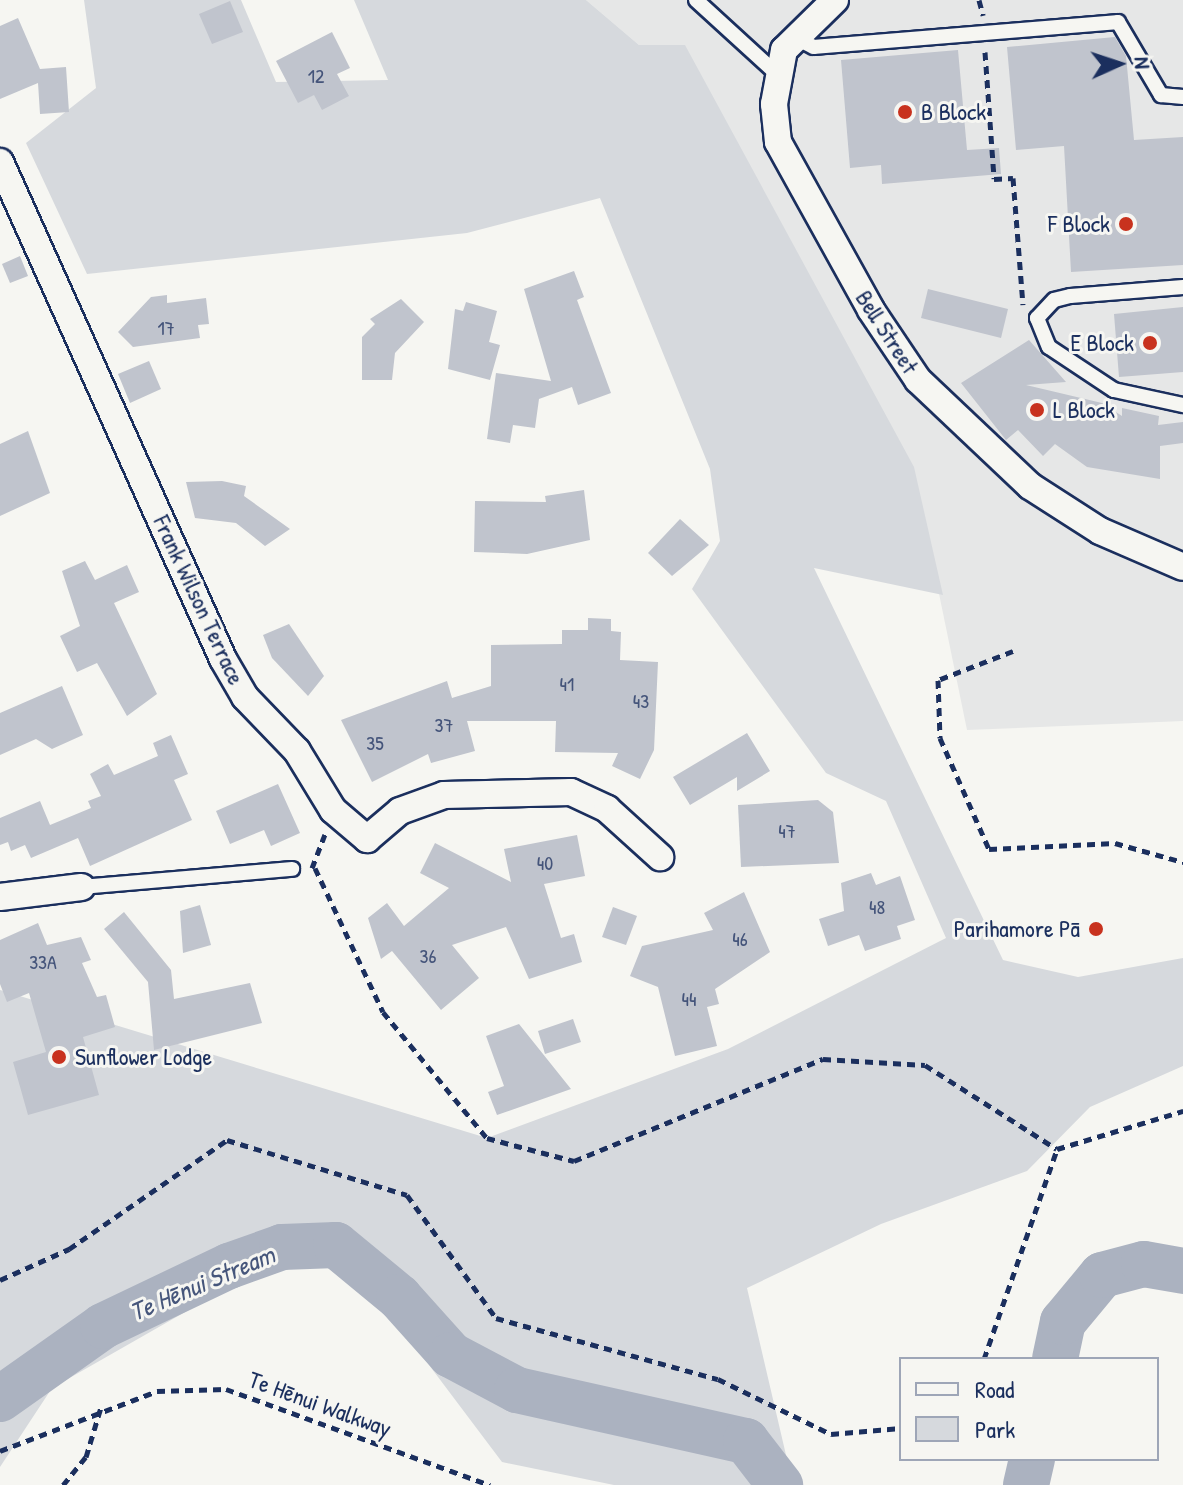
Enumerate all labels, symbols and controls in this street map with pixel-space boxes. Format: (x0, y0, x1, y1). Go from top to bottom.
north arrow (1079, 24, 1159, 104)
text: N (1128, 56, 1158, 69)
house number: 12 (308, 63, 324, 87)
place label: B Block (921, 98, 986, 126)
marker: B Block (896, 103, 914, 121)
place label: F Block (1048, 210, 1110, 238)
marker: F Block (1117, 215, 1135, 233)
street label: Bell Street (849, 285, 925, 379)
house number: 17 (157, 315, 175, 339)
place label: E Block (1070, 329, 1134, 357)
marker: E Block (1141, 334, 1159, 352)
place label: L Block (1053, 396, 1115, 424)
marker: L Block (1028, 401, 1046, 419)
street label: Frank Wilson Terrace (147, 511, 251, 689)
house number: 41 (560, 671, 574, 695)
house number: 43 (633, 688, 649, 712)
house number: 37 (435, 712, 453, 736)
house number: 35 (366, 730, 384, 754)
house number: 47 (778, 818, 796, 842)
house number: 40 (537, 850, 553, 874)
house number: 48 (869, 894, 885, 918)
place label: Parihamore Pā (954, 915, 1080, 943)
marker: Parihamore Pā (1087, 920, 1105, 938)
house number: 46 (732, 926, 748, 950)
house number: 36 (420, 943, 436, 967)
house number: 33A (29, 949, 57, 973)
house number: 44 (682, 986, 696, 1010)
place label: Sunflower Lodge (75, 1043, 212, 1071)
marker: Sunflower Lodge (50, 1048, 68, 1066)
water label: Te Hēnui Stream (125, 1239, 279, 1327)
legend (899, 1357, 1159, 1461)
street label: Te Hēnui Walkway (245, 1365, 395, 1443)
text: Road (975, 1373, 1014, 1405)
text: Park (975, 1413, 1015, 1445)

